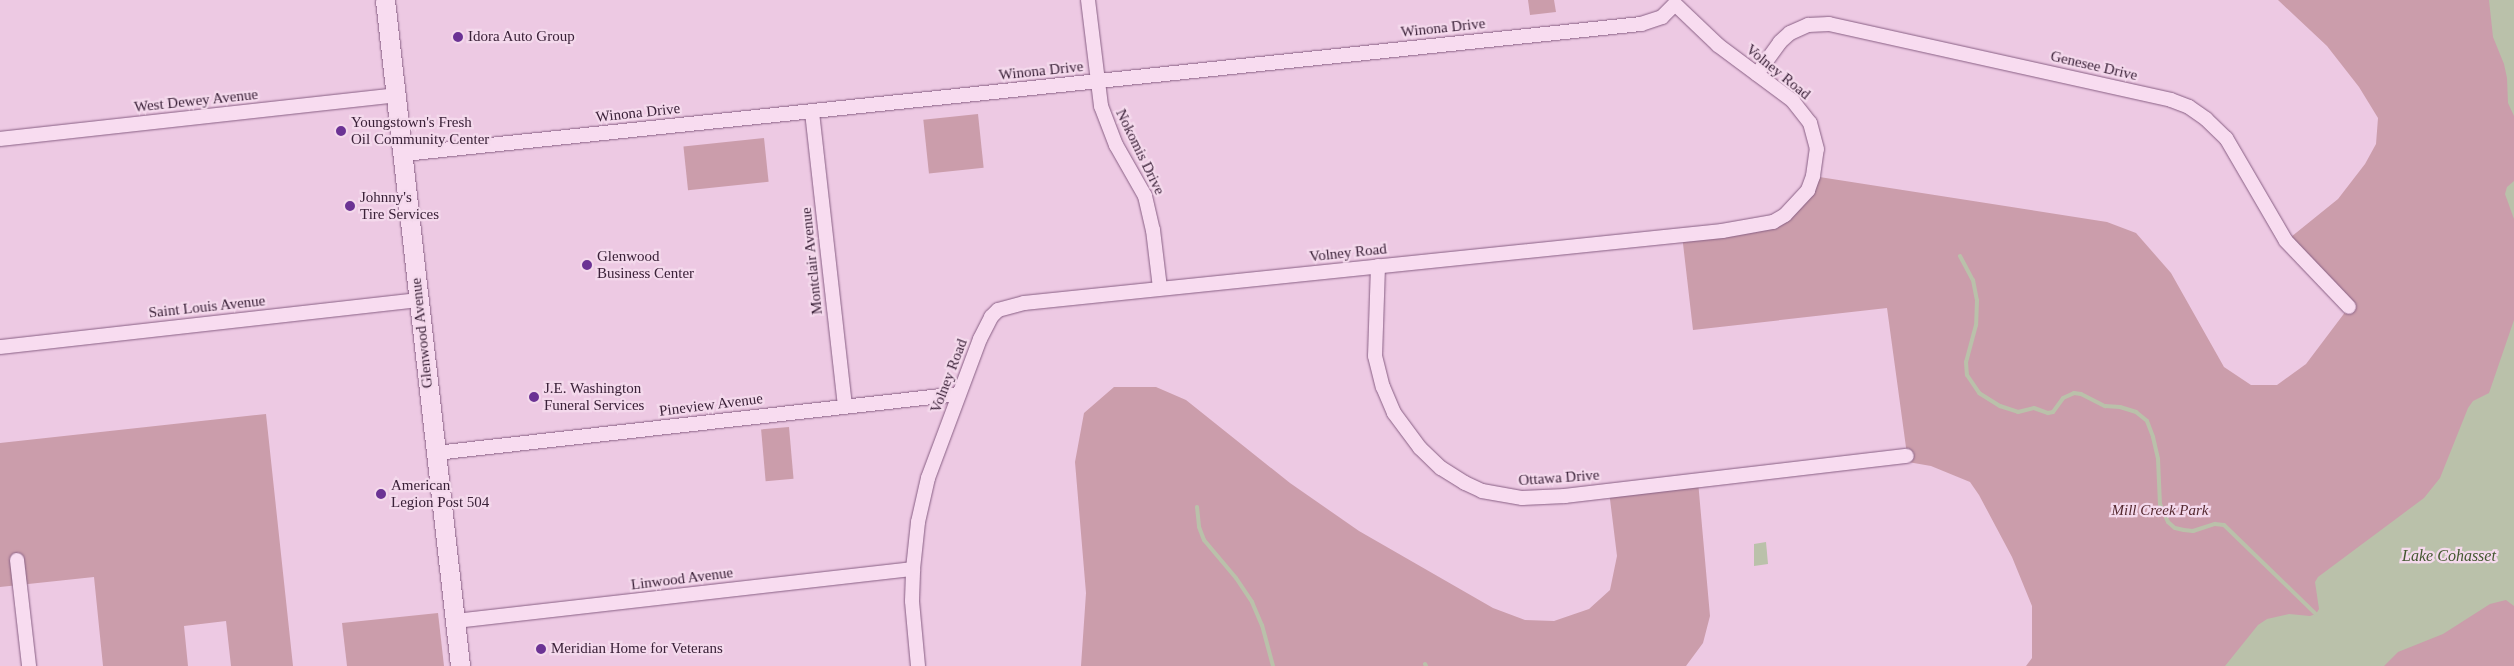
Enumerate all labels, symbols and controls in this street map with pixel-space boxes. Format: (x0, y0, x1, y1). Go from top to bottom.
street label: Winona Drive (1400, 15, 1486, 41)
place label: Idora Auto Group (468, 28, 575, 46)
marker: Idora Auto Group (452, 31, 464, 43)
street label: Volney Road (1742, 41, 1814, 103)
street label: Genesee Drive (2049, 47, 2139, 85)
street label: Winona Drive (998, 58, 1084, 84)
street label: West Dewey Avenue (133, 86, 259, 116)
street label: Winona Drive (595, 100, 681, 126)
street label: Nokomis Drive (1112, 106, 1168, 198)
place label: Youngstown's Fresh Oil Community Center (351, 113, 489, 148)
marker: Youngstown's Fresh Oil Community Center (335, 125, 347, 137)
place label: Johnny's Tire Services (360, 188, 439, 223)
marker: Johnny's Tire Services (344, 200, 356, 212)
street label: Montclair Avenue (797, 206, 827, 316)
street label: Volney Road (1308, 240, 1388, 266)
place label: Glenwood Business Center (597, 247, 694, 282)
marker: Glenwood Business Center (581, 259, 593, 271)
street label: Glenwood Avenue (407, 276, 437, 390)
street label: Saint Louis Avenue (147, 292, 267, 322)
street label: Volney Road (927, 337, 971, 415)
place label: J.E. Washington Funeral Services (544, 379, 644, 414)
street label: Pineview Avenue (658, 390, 764, 420)
marker: J.E. Washington Funeral Services (528, 391, 540, 403)
street label: Ottawa Drive (1518, 466, 1600, 490)
place label: American Legion Post 504 (391, 476, 489, 511)
marker: American Legion Post 504 (375, 488, 387, 500)
park label: Mill Creek Park (2112, 502, 2208, 520)
water label: Lake Cohasset (2402, 546, 2496, 566)
street label: Linwood Avenue (630, 564, 734, 594)
place label: Meridian Home for Veterans (551, 640, 723, 658)
marker: Meridian Home for Veterans (535, 643, 547, 655)

